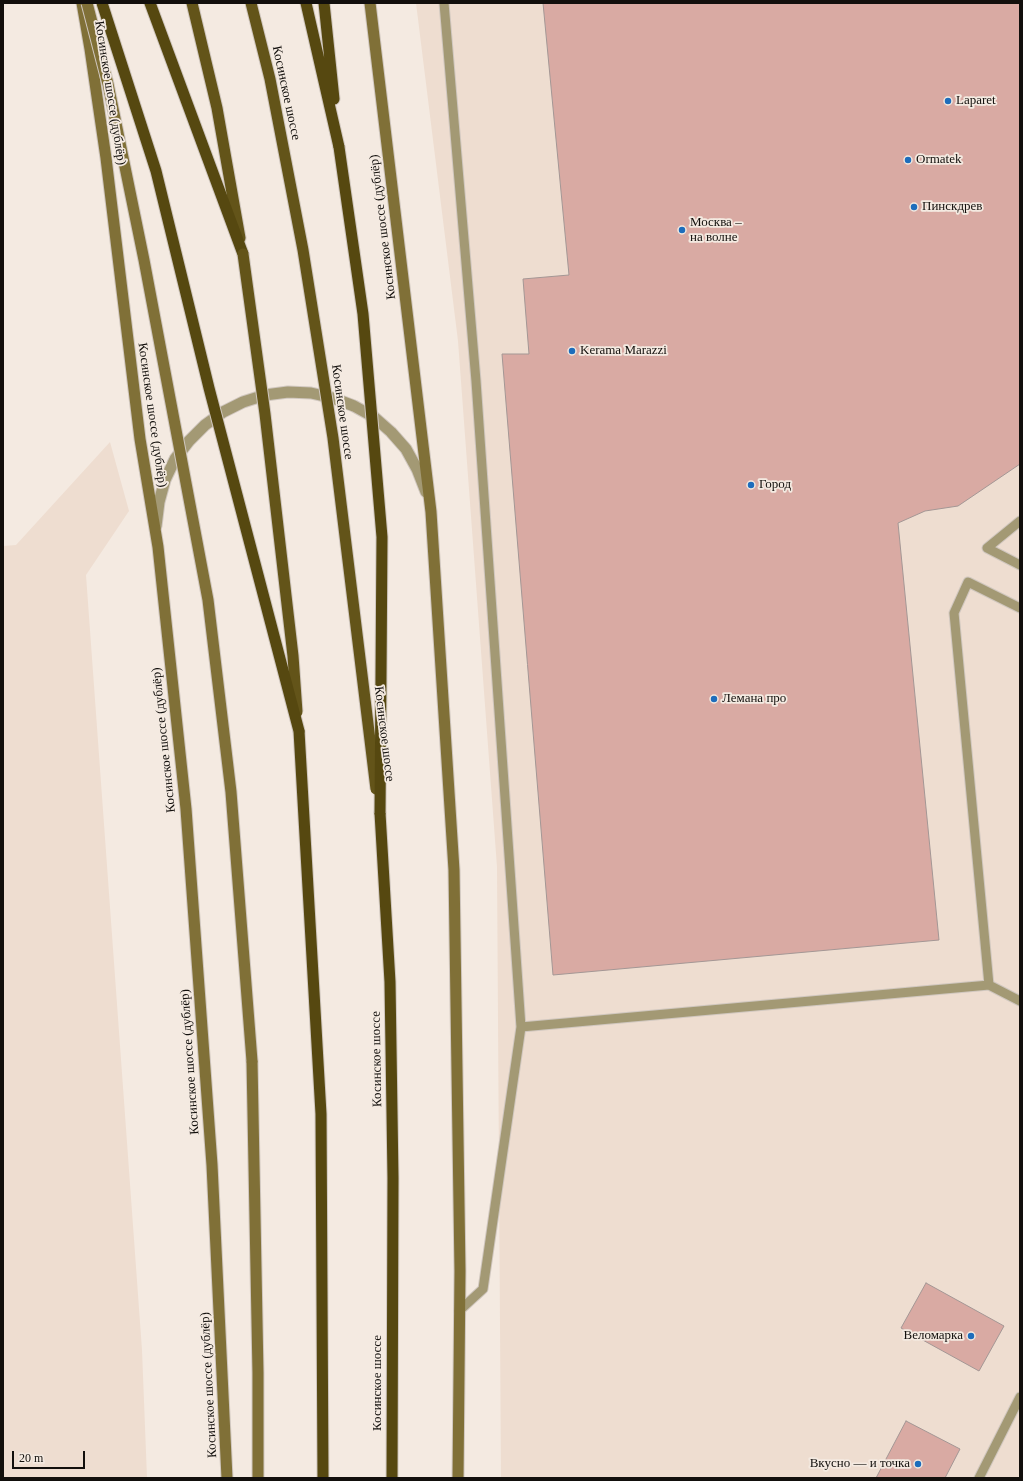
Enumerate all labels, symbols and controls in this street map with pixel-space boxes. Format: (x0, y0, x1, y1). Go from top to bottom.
street label: Косинское шоссе (дублёр) (91, 20, 129, 166)
street label: Косинское шоссе (268, 44, 304, 142)
place label: Laparet (956, 93, 996, 109)
marker: Laparet (943, 96, 953, 106)
place label: Ormatek (916, 152, 961, 168)
street label: Косинское шоссе (дублёр) (366, 154, 400, 300)
marker: Ormatek (903, 155, 913, 165)
place label: Пинскдрев (922, 199, 982, 215)
marker: Пинскдрев (909, 202, 919, 212)
place label: Москва – на волне (690, 215, 742, 246)
marker: Москва – на волне (677, 225, 687, 235)
street label: Косинское шоссе (дублёр) (134, 342, 170, 488)
place label: Kerama Marazzi (580, 343, 667, 359)
marker: Kerama Marazzi (567, 346, 577, 356)
street label: Косинское шоссе (328, 363, 356, 461)
place label: Город (759, 477, 791, 493)
marker: Город (746, 480, 756, 490)
street label: Косинское шоссе (дублёр) (149, 667, 179, 813)
street label: Косинское шоссе (370, 685, 398, 783)
place label: Лемана про (722, 691, 786, 707)
marker: Лемана про (709, 694, 719, 704)
street label: Косинское шоссе (дублёр) (177, 989, 203, 1135)
street label: Косинское шоссе (368, 1011, 386, 1107)
street label: Косинское шоссе (дублёр) (197, 1312, 221, 1458)
place label: Веломарка (904, 1328, 963, 1344)
marker: Веломарка (966, 1331, 976, 1341)
street label: Косинское шоссе (370, 1335, 386, 1431)
scale bar (14, 1443, 87, 1469)
text: 20 m (19, 1451, 43, 1465)
place label: Вкусно — и точка (810, 1456, 910, 1472)
marker: Вкусно — и точка (913, 1459, 923, 1469)

